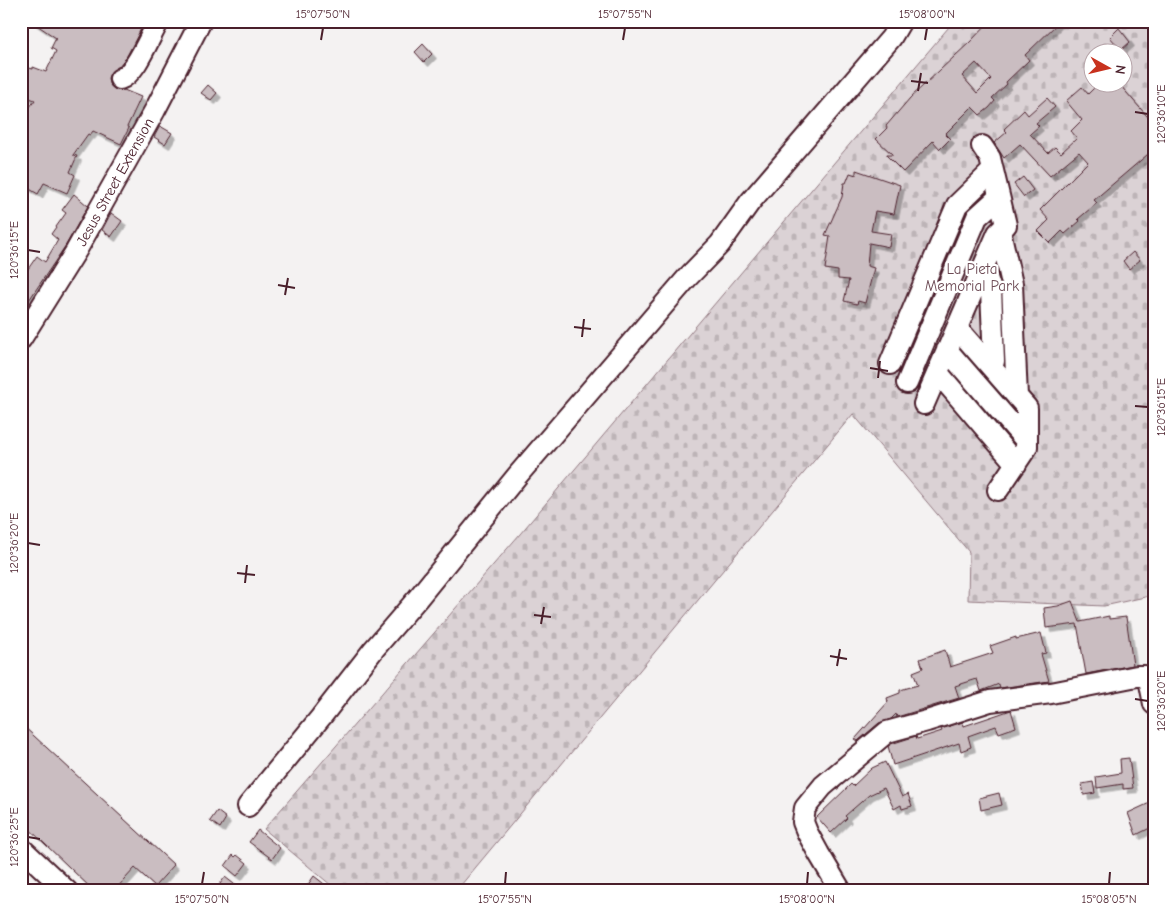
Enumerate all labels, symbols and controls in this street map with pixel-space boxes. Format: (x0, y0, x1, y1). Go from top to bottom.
text: 15°07'50"N (296, 7, 350, 21)
text: 15°07'55"N (598, 7, 652, 21)
text: 15°08'00"N (899, 7, 955, 21)
north arrow (1082, 42, 1132, 92)
text: N (1111, 64, 1129, 75)
text: 120°36'10"E (1154, 85, 1168, 143)
street label: Jesus Street Extension (72, 115, 158, 249)
text: 120°36'15"E (7, 221, 21, 279)
park label: La Pieta Memorial Park (925, 260, 1020, 295)
text: 120°36'15"E (1154, 378, 1168, 436)
text: 120°36'20"E (7, 513, 21, 573)
text: 120°36'20"E (1154, 671, 1168, 731)
text: 120°36'25"E (7, 807, 21, 867)
text: 15°07'50"N (175, 892, 229, 906)
text: 15°07'55"N (478, 892, 532, 906)
text: 15°08'00"N (779, 892, 835, 906)
text: 15°08'05"N (1081, 892, 1137, 906)

